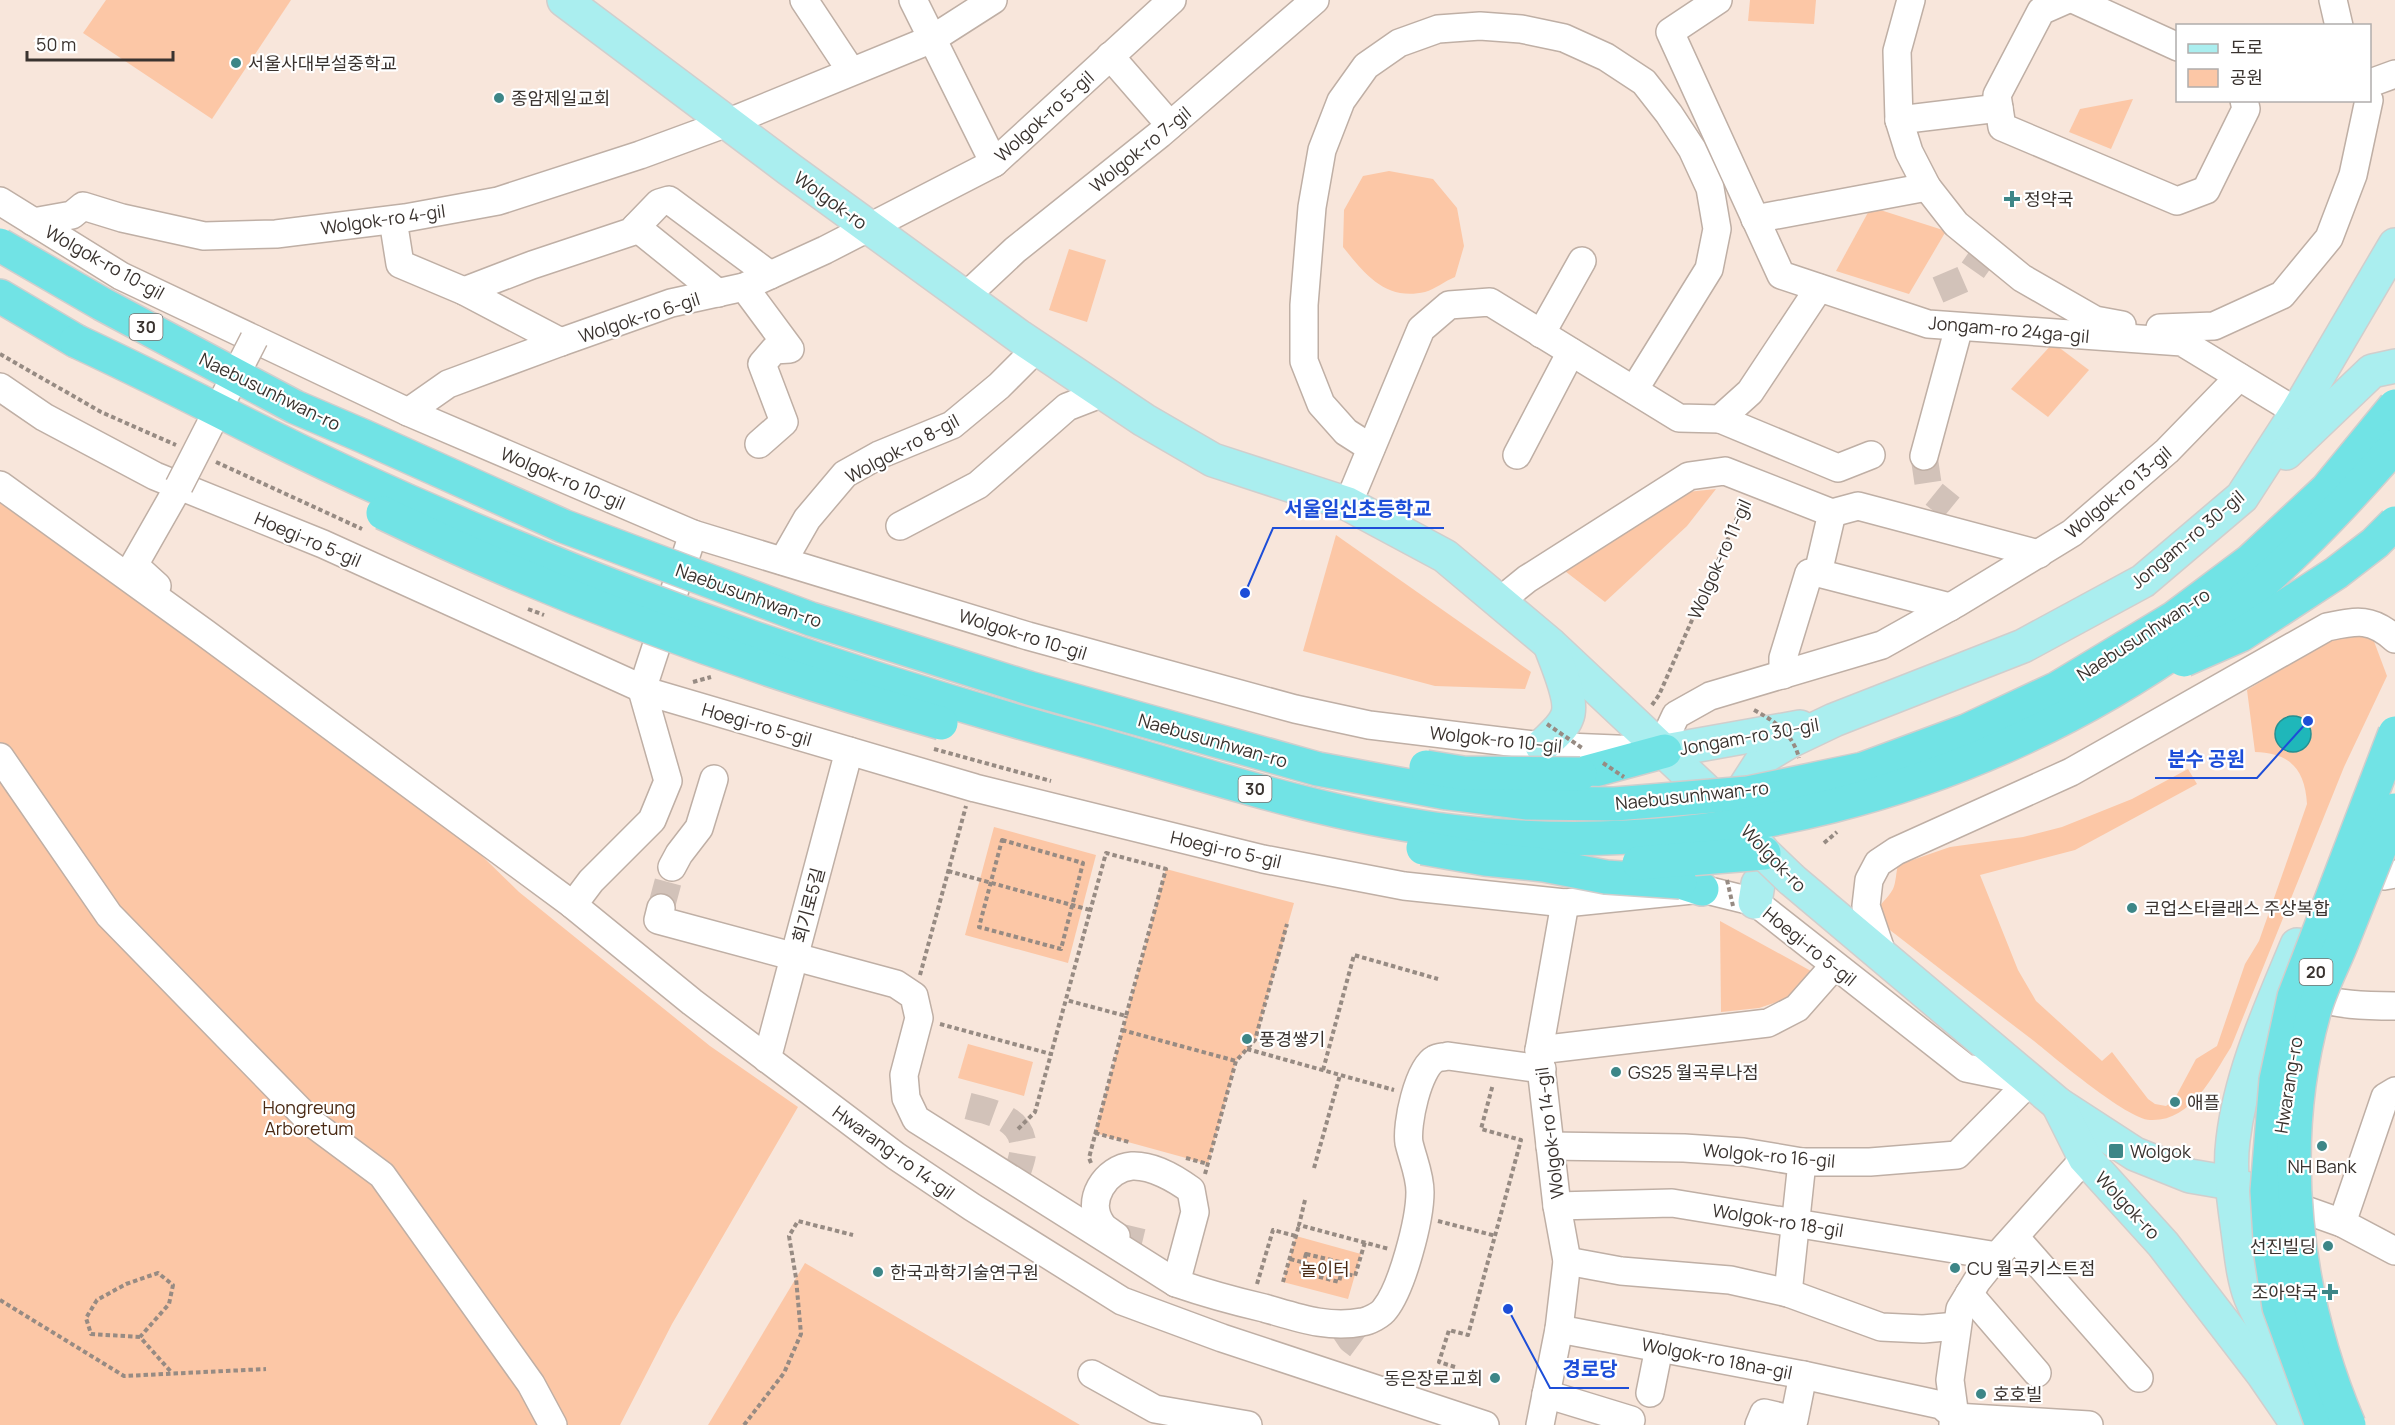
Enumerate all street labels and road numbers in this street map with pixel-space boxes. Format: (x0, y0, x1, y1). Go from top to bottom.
street label: Wolgok-ro 5-gil (989, 65, 1099, 167)
street label: Wolgok-ro 7-gil (1084, 101, 1196, 197)
street label: Wolgok-ro (790, 165, 872, 235)
street label: Wolgok-ro 4-gil (319, 198, 447, 240)
street label: Wolgok-ro 10-gil (41, 219, 169, 305)
street label: Wolgok-ro 6-gil (575, 286, 703, 348)
street label: Jongam-ro 24ga-gil (1928, 310, 2090, 348)
road number: 30 (130, 314, 162, 340)
street label: Naebusunhwan-ro (195, 346, 345, 436)
street label: Wolgok-ro 8-gil (841, 408, 963, 488)
street label: Wolgok-ro 13-gil (2060, 440, 2176, 544)
street label: Wolgok-ro 10-gil (497, 441, 629, 515)
street label: Jongam-ro 30-gil (2125, 484, 2249, 594)
street label: Wolgok-ro 11-gil (1682, 495, 1756, 623)
street label: Hoegi-ro 5-gil (251, 506, 365, 572)
street label: Naebusunhwan-ro (672, 557, 826, 633)
street label: Naebusunhwan-ro (2072, 582, 2214, 686)
street label: Wolgok-ro 10-gil (956, 603, 1090, 665)
street label: Hoegi-ro 5-gil (699, 697, 815, 751)
street label: Naebusunhwan-ro (1136, 707, 1290, 773)
street label: Jongam-ro 30-gil (1677, 712, 1821, 760)
street label: Wolgok-ro 10-gil (1429, 720, 1563, 758)
street label: Naebusunhwan-ro (1614, 775, 1770, 815)
road number: 30 (1238, 776, 1272, 802)
street label: Wolgok-ro (1736, 819, 1812, 897)
street label: Hoegi-ro 5-gil (1168, 825, 1284, 873)
street label: 회기로5길 (786, 865, 830, 945)
street label: Hoegi-ro 5-gil (1758, 901, 1862, 991)
road number: 20 (2300, 959, 2332, 985)
street label: Hwarang-ro (2269, 1035, 2307, 1135)
street label: Wolgok-ro 14-gil (1529, 1066, 1569, 1200)
street label: Hwarang-ro 14-gil (828, 1100, 960, 1204)
street label: Wolgok-ro 16-gil (1702, 1137, 1836, 1173)
street label: Wolgok-ro (2090, 1166, 2166, 1244)
street label: Wolgok-ro 18-gil (1711, 1198, 1845, 1242)
street label: Wolgok-ro 18na-gil (1640, 1332, 1794, 1384)

